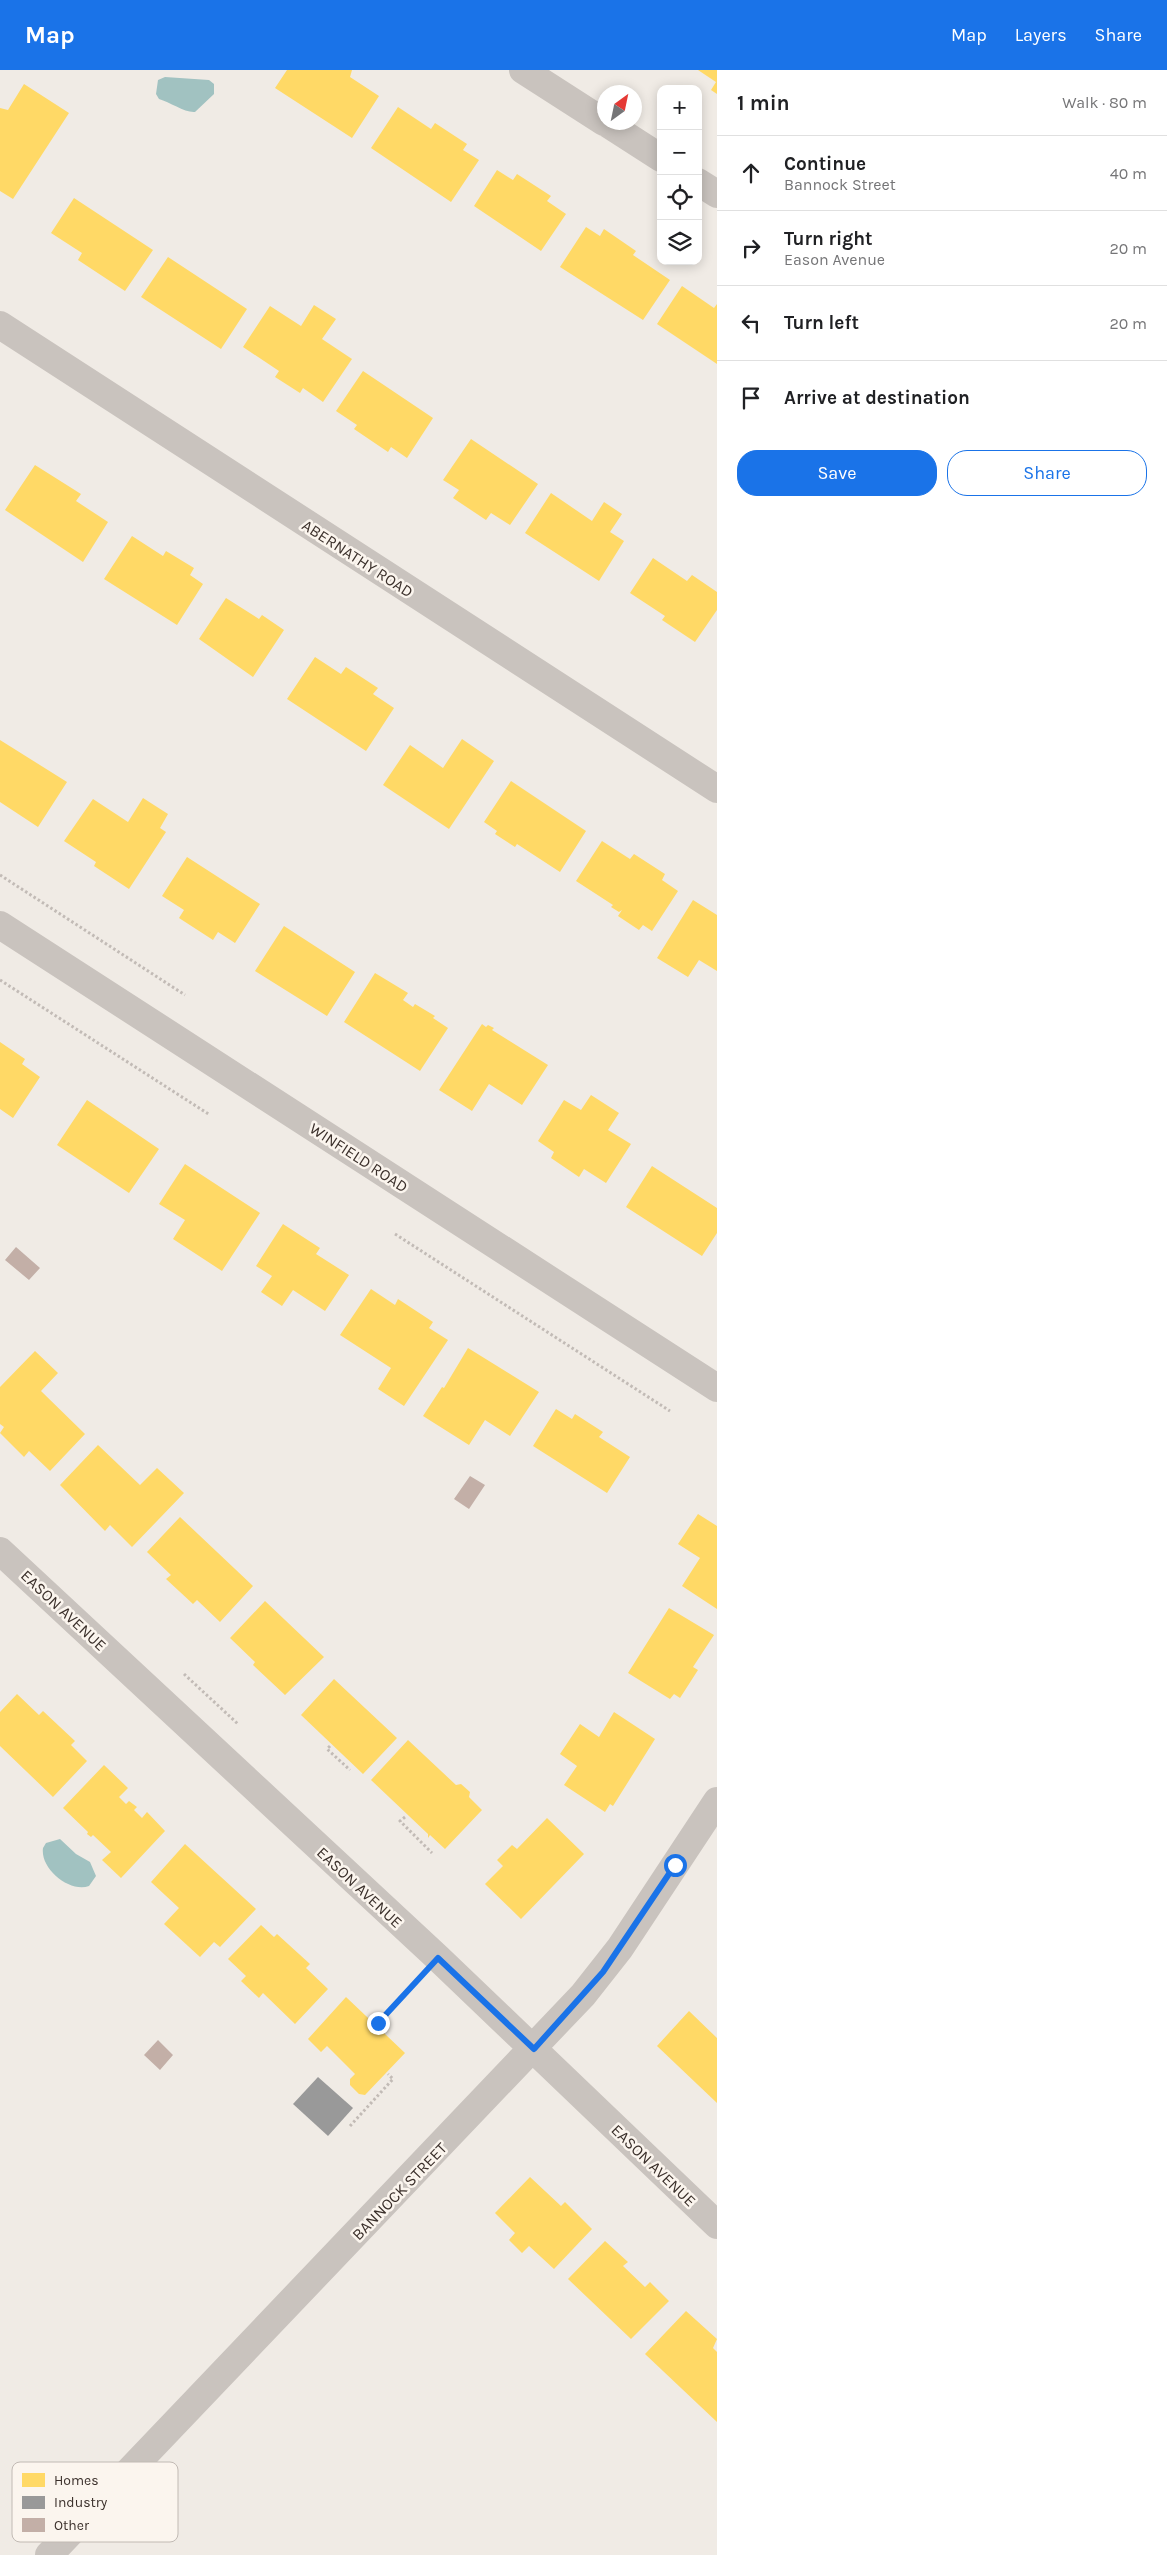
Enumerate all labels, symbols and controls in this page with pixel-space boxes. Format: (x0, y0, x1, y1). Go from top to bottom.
text: Map (25, 21, 75, 49)
text: Map (951, 24, 987, 46)
text: Layers (1015, 24, 1067, 46)
text: Share (1095, 24, 1142, 46)
north arrow (597, 85, 642, 130)
map controls (657, 85, 702, 265)
button: + (657, 85, 702, 130)
text: 1 min (737, 91, 790, 115)
text: Walk · 80 m (1062, 93, 1147, 112)
button: − (657, 130, 702, 175)
text: Continue (784, 153, 866, 175)
icon: ahead (737, 159, 765, 187)
text: 40 m (1110, 164, 1147, 183)
button: locate (657, 175, 702, 220)
text: Bannock Street (784, 175, 896, 194)
button: layers (657, 220, 702, 265)
text: Turn right (784, 228, 873, 250)
icon: right (737, 234, 765, 262)
text: 20 m (1109, 239, 1147, 258)
text: Eason Avenue (784, 250, 885, 269)
icon: left (737, 309, 765, 337)
text: Turn left (784, 312, 859, 334)
text: 20 m (1109, 314, 1147, 333)
icon: arrive (737, 384, 765, 412)
text: Arrive at destination (784, 387, 970, 409)
button: Save (737, 450, 937, 496)
button: Share (947, 450, 1147, 496)
street label: ABERNATHY ROAD (299, 515, 417, 601)
street label: WINFIELD ROAD (306, 1119, 411, 1196)
street label: EASON AVENUE (17, 1566, 110, 1655)
street label: EASON AVENUE (313, 1843, 406, 1932)
route start (664, 1854, 687, 1877)
route end (367, 2012, 390, 2035)
street label: EASON AVENUE (607, 2120, 700, 2210)
street label: BANNOCK STREET (348, 2139, 451, 2244)
legend (12, 2462, 178, 2542)
text: Homes (54, 2472, 99, 2489)
text: Industry (54, 2494, 108, 2511)
text: Other (54, 2517, 90, 2534)

